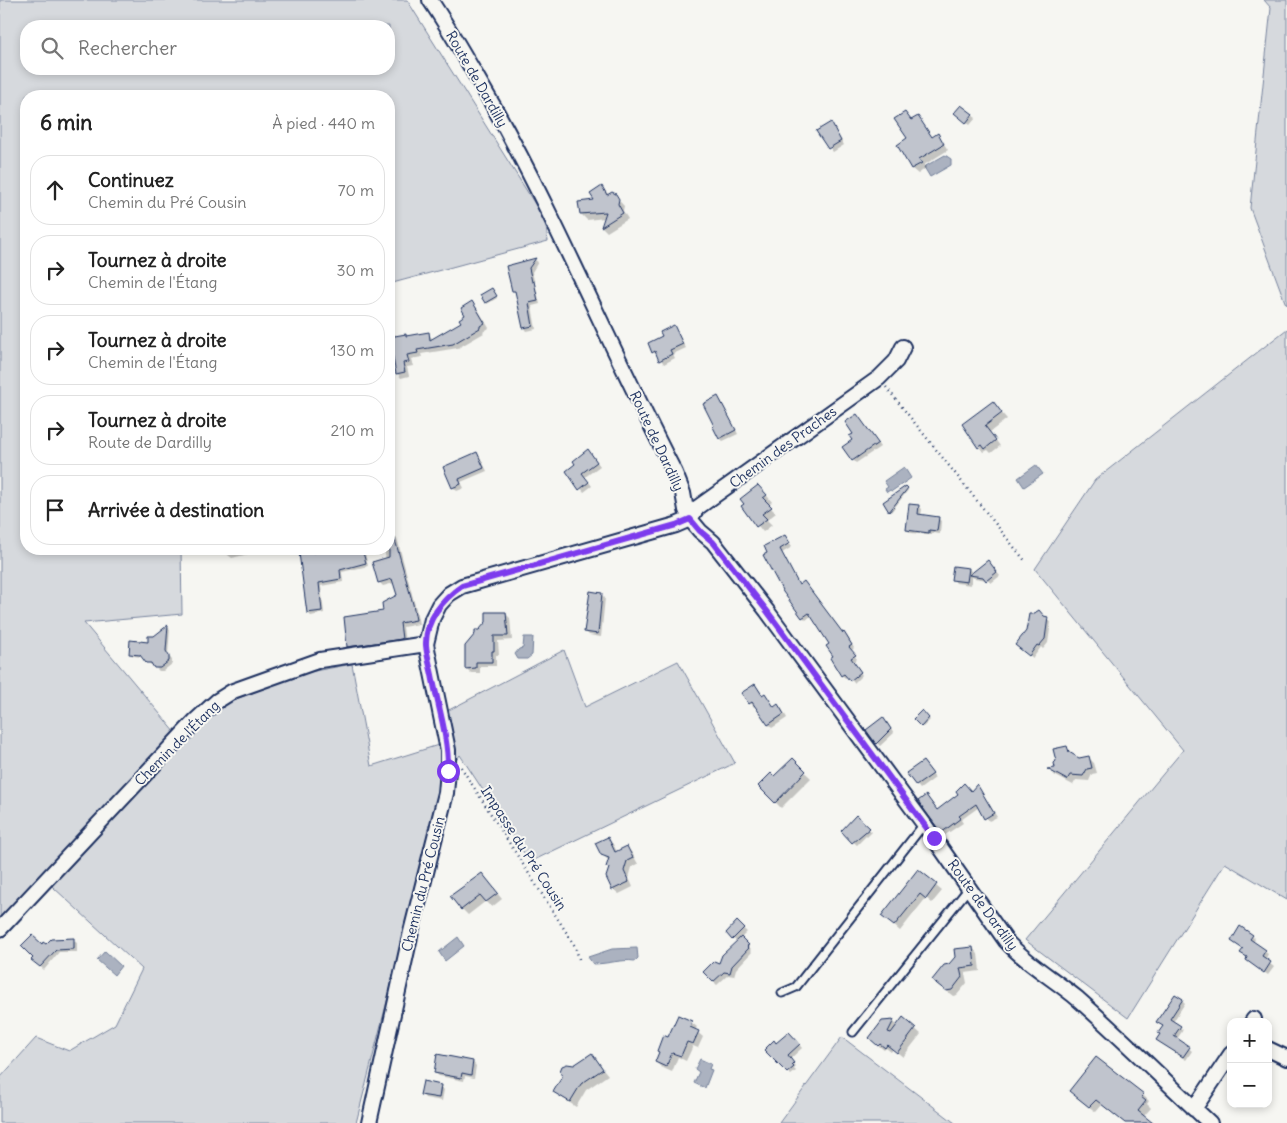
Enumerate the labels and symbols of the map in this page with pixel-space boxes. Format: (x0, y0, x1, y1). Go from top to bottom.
street label: Route de Dardilly (442, 28, 512, 130)
street label: Route de Dardilly (626, 388, 688, 494)
street label: Chemin des Praches (726, 402, 840, 492)
street label: Chemin de l'Étang (131, 697, 223, 789)
route start (437, 760, 460, 783)
street label: Impasse du Pré Cousin (477, 782, 571, 914)
street label: Chemin du Pré Cousin (397, 815, 449, 953)
route end (923, 827, 946, 850)
street label: Route de Dardilly (944, 856, 1022, 954)

